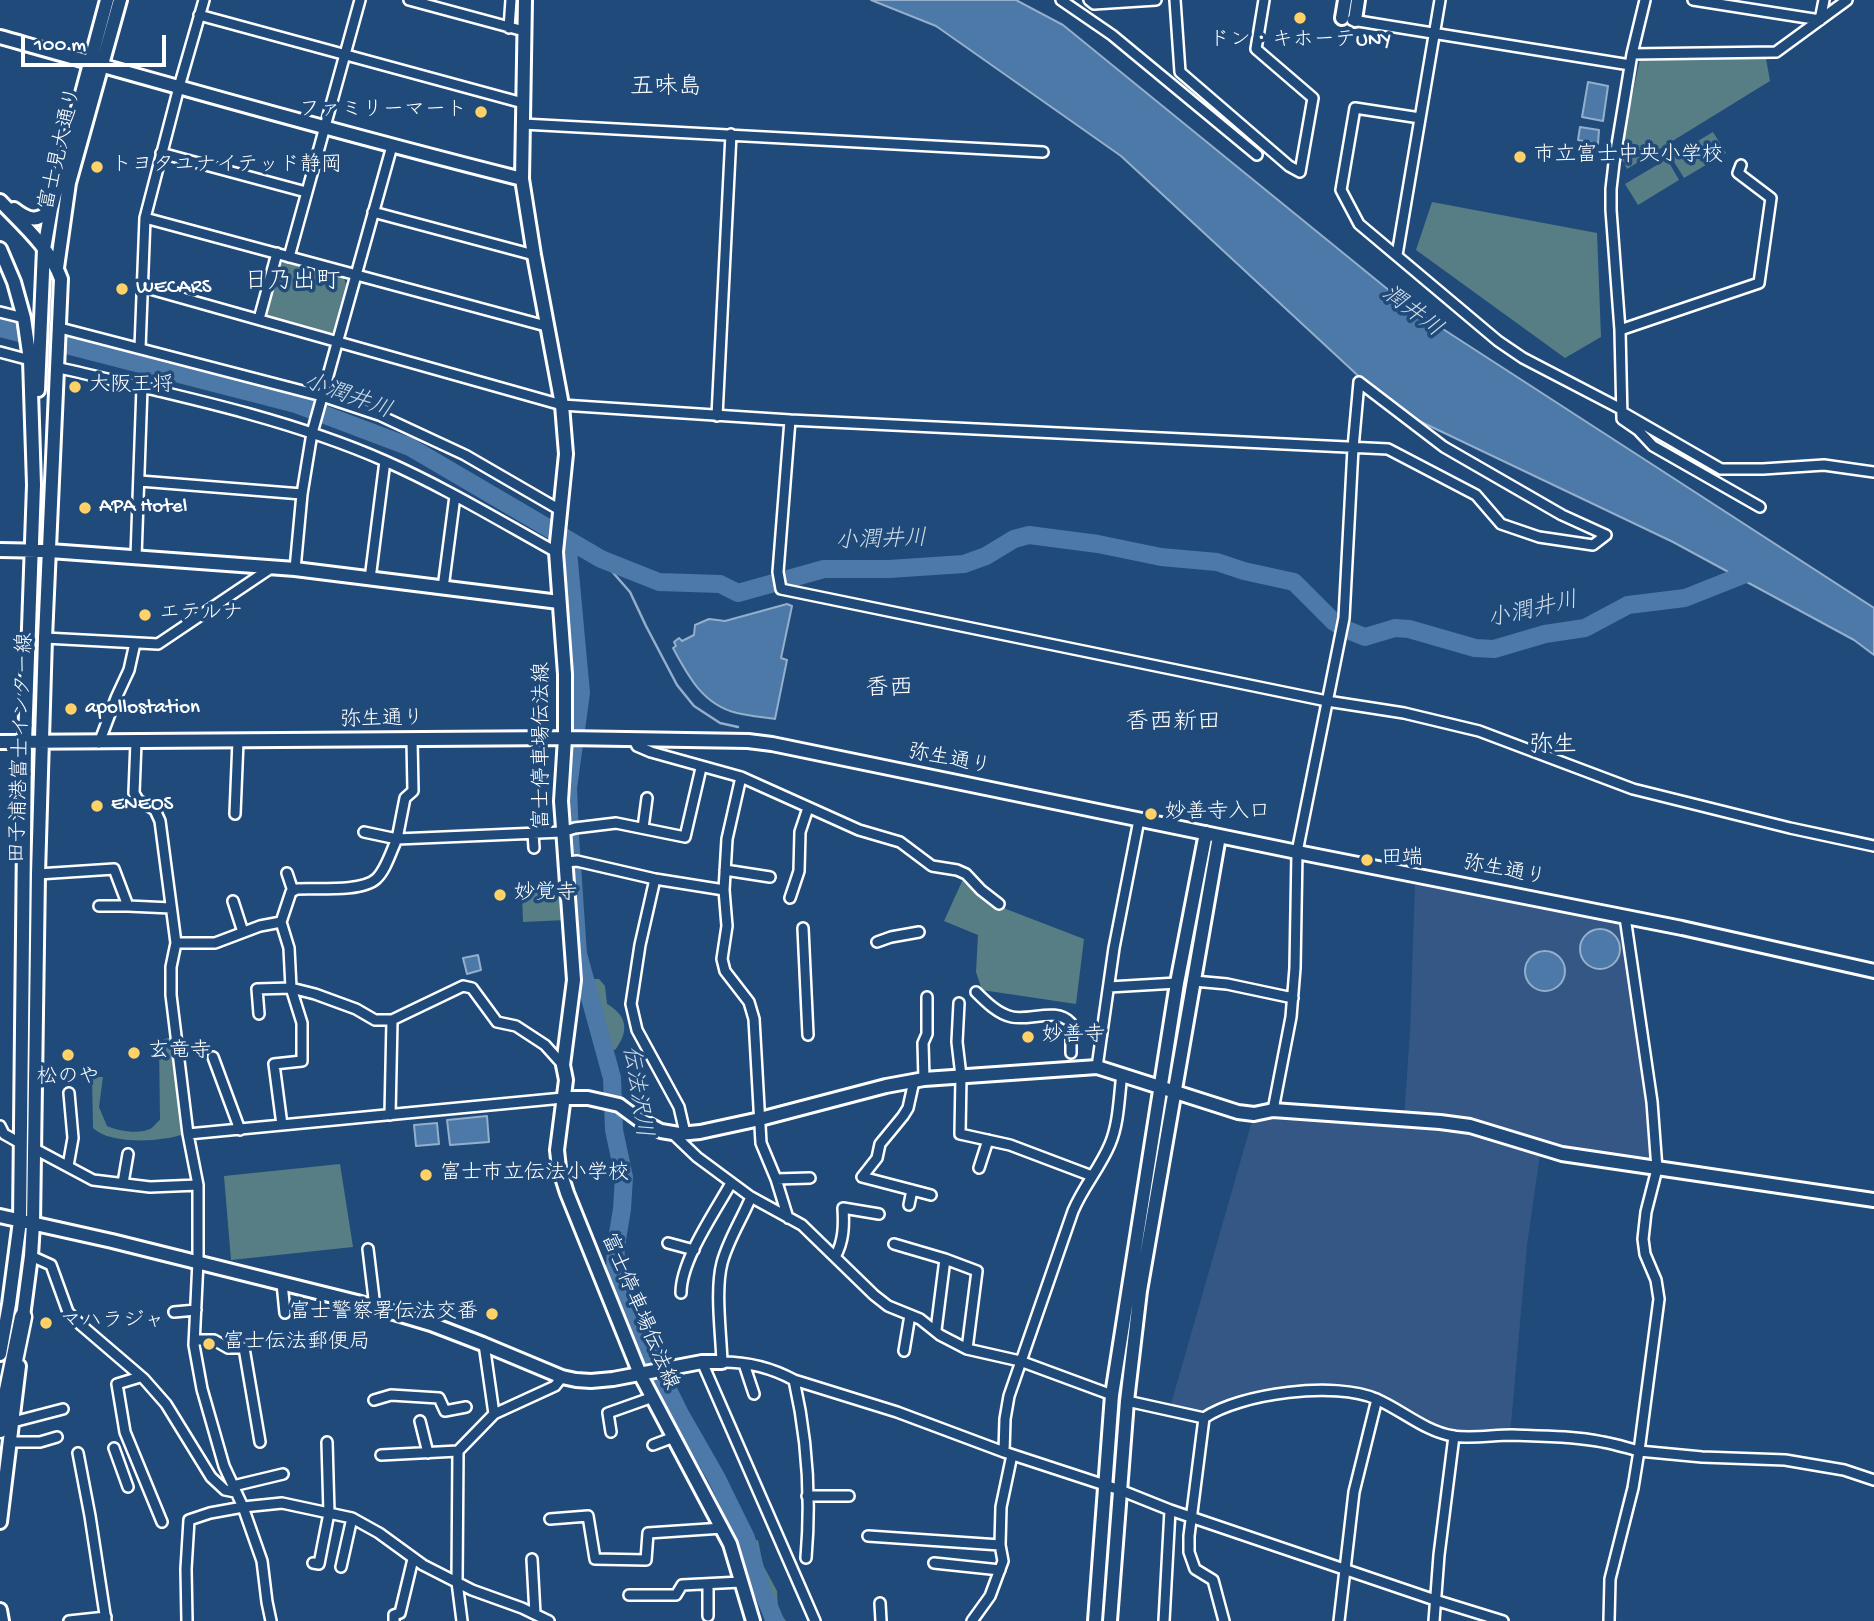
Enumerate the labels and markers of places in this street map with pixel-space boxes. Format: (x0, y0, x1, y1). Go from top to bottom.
marker: ドン・キホーテUNY (1292, 10, 1308, 26)
place label: ドン・キホーテUNY (1209, 29, 1391, 55)
place label: ファミリーマート (299, 99, 467, 125)
marker: ファミリーマート (473, 104, 489, 120)
place label: 市立富士中央小学校 (1534, 144, 1723, 170)
marker: 市立富士中央小学校 (1512, 149, 1528, 165)
place label: トヨタユナイテッド静岡 (111, 154, 342, 180)
marker: トヨタユナイテッド静岡 (89, 159, 105, 175)
place label: WECARS (136, 276, 211, 302)
marker: WECARS (114, 281, 130, 297)
place label: 大阪王将 (89, 374, 173, 400)
marker: 大阪王将 (67, 379, 83, 395)
place label: APA Hotel (99, 495, 187, 521)
marker: APA Hotel (77, 500, 93, 516)
place label: エテルナ (159, 602, 243, 628)
marker: エテルナ (137, 607, 153, 623)
place label: apollostation (85, 696, 200, 722)
marker: apollostation (63, 701, 79, 717)
place label: ENEOS (111, 793, 173, 819)
marker: ENEOS (89, 798, 105, 814)
place label: 妙善寺入口 (1165, 801, 1270, 827)
marker: 妙善寺入口 (1143, 806, 1159, 822)
place label: 田端 (1381, 847, 1423, 873)
marker: 田端 (1359, 852, 1375, 868)
place label: 妙覚寺 (514, 882, 577, 908)
marker: 妙覚寺 (492, 887, 508, 903)
place label: 妙善寺 (1042, 1024, 1105, 1050)
marker: 妙善寺 (1020, 1029, 1036, 1045)
place label: 玄竜寺 (148, 1040, 211, 1066)
marker: 玄竜寺 (126, 1045, 142, 1061)
marker: 松のや (60, 1047, 76, 1063)
place label: 松のや (37, 1066, 99, 1092)
place label: 富士市立伝法小学校 (440, 1162, 629, 1188)
marker: 富士市立伝法小学校 (418, 1167, 434, 1183)
place label: 富士警察署伝法交番 (289, 1301, 478, 1327)
marker: 富士警察署伝法交番 (484, 1306, 500, 1322)
place label: マハラジャ (60, 1310, 165, 1336)
marker: マハラジャ (38, 1315, 54, 1331)
place label: 富士伝法郵便局 (223, 1331, 370, 1357)
marker: 富士伝法郵便局 (201, 1336, 217, 1352)

